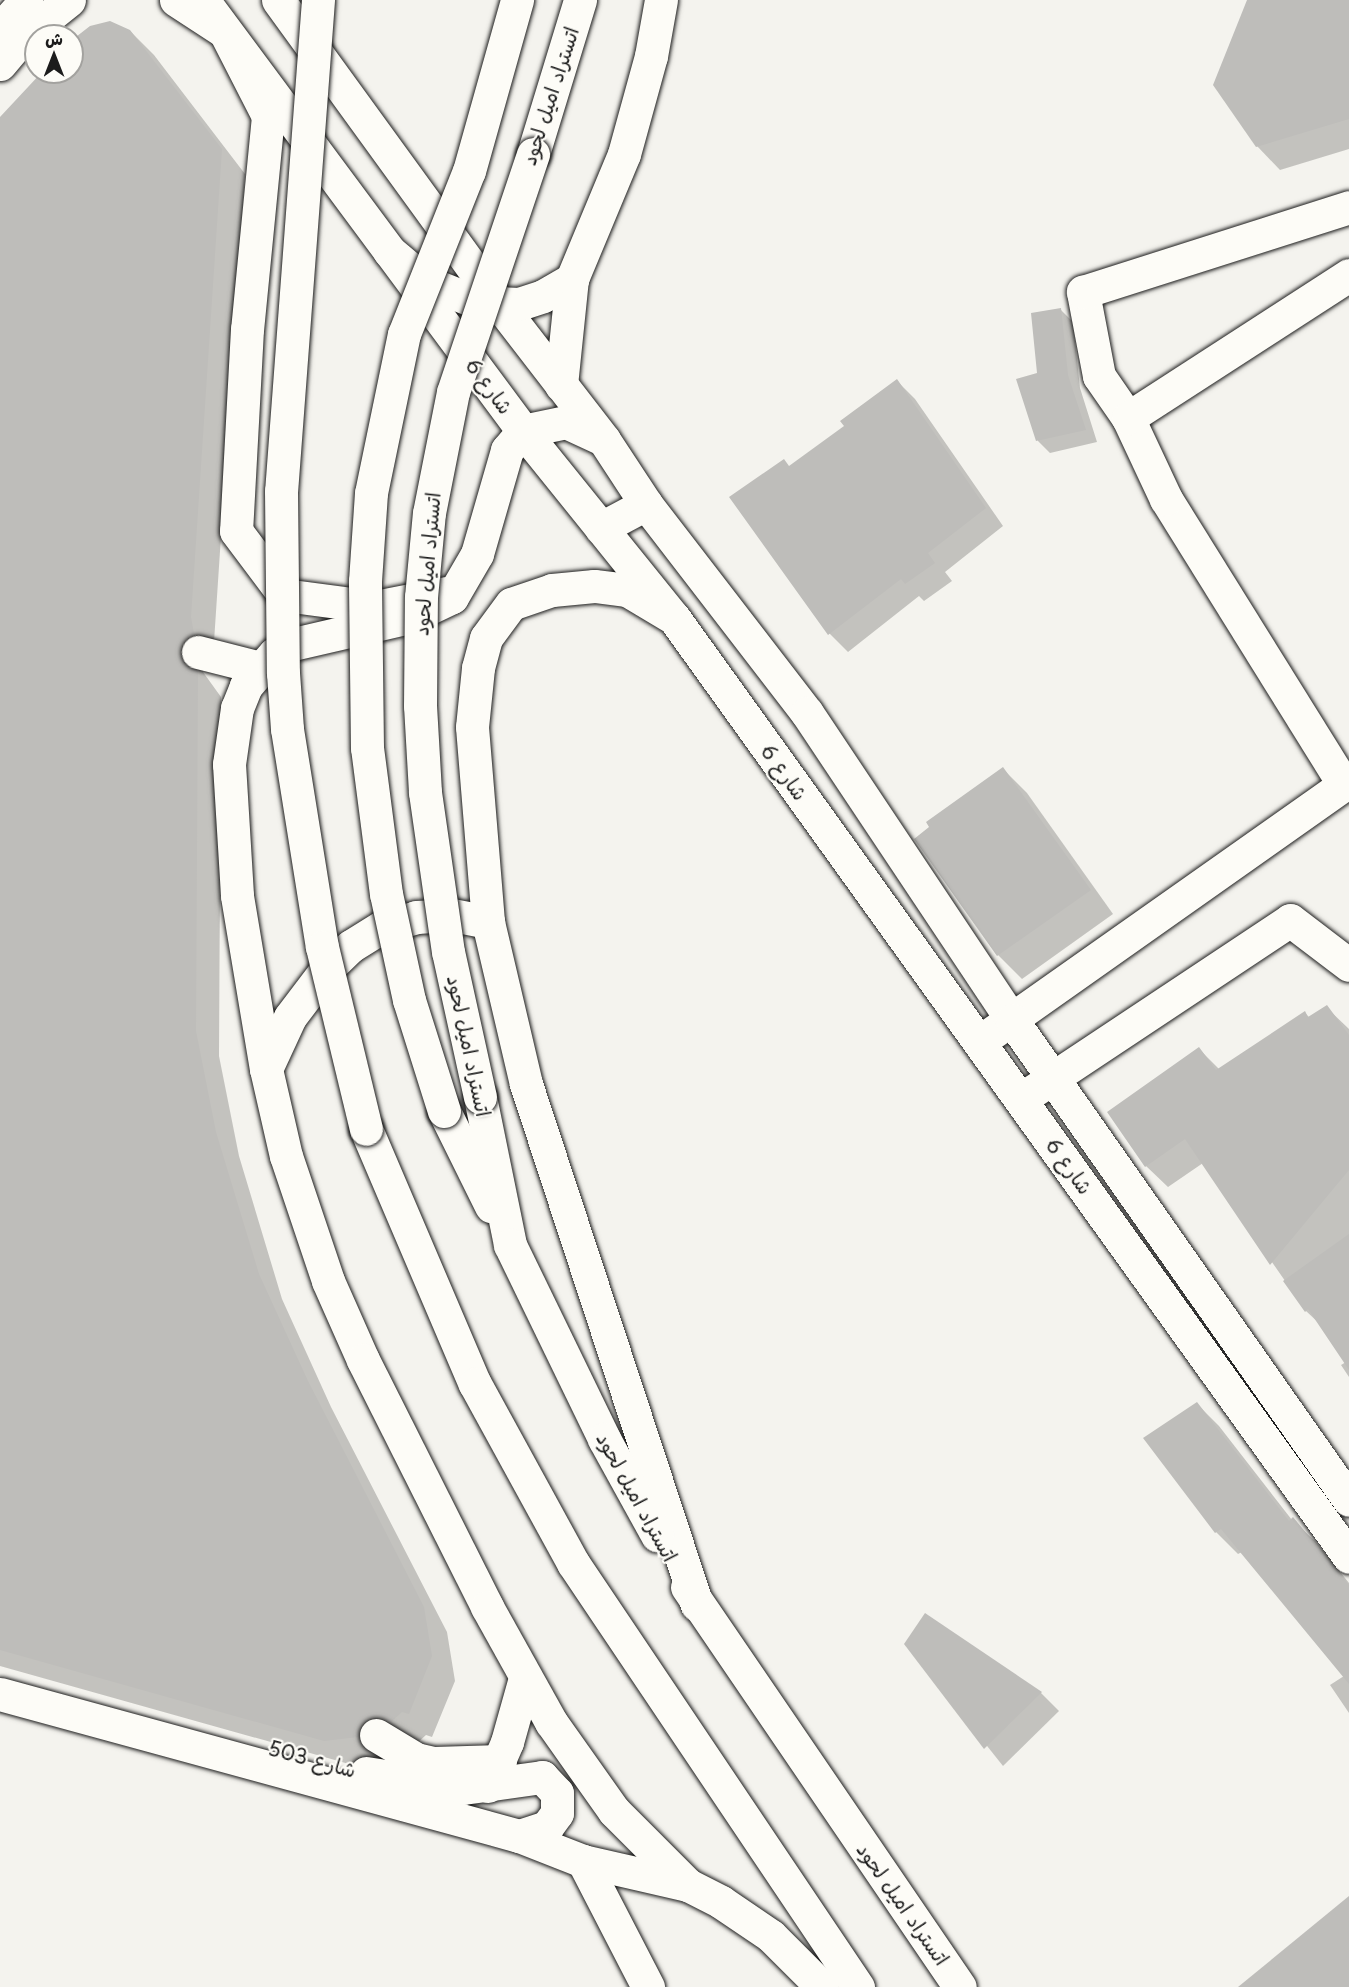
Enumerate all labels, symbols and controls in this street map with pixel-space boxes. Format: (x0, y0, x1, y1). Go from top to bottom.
north arrow (24, 24, 84, 84)
street label: اتستراد اميل لحود (516, 24, 584, 168)
text: ش (45, 26, 63, 50)
street label: شارع 6 (460, 353, 518, 419)
street label: اتستراد اميل لحود (409, 491, 445, 637)
street label: شارع 6 (756, 739, 812, 805)
street label: اتستراد اميل لحود (442, 973, 496, 1119)
street label: شارع 6 (1041, 1133, 1097, 1199)
street label: اتستراد اميل لحود (592, 1428, 682, 1566)
street label: شارع 503 (265, 1736, 359, 1782)
street label: اتستراد اميل لحود (852, 1838, 954, 1970)

